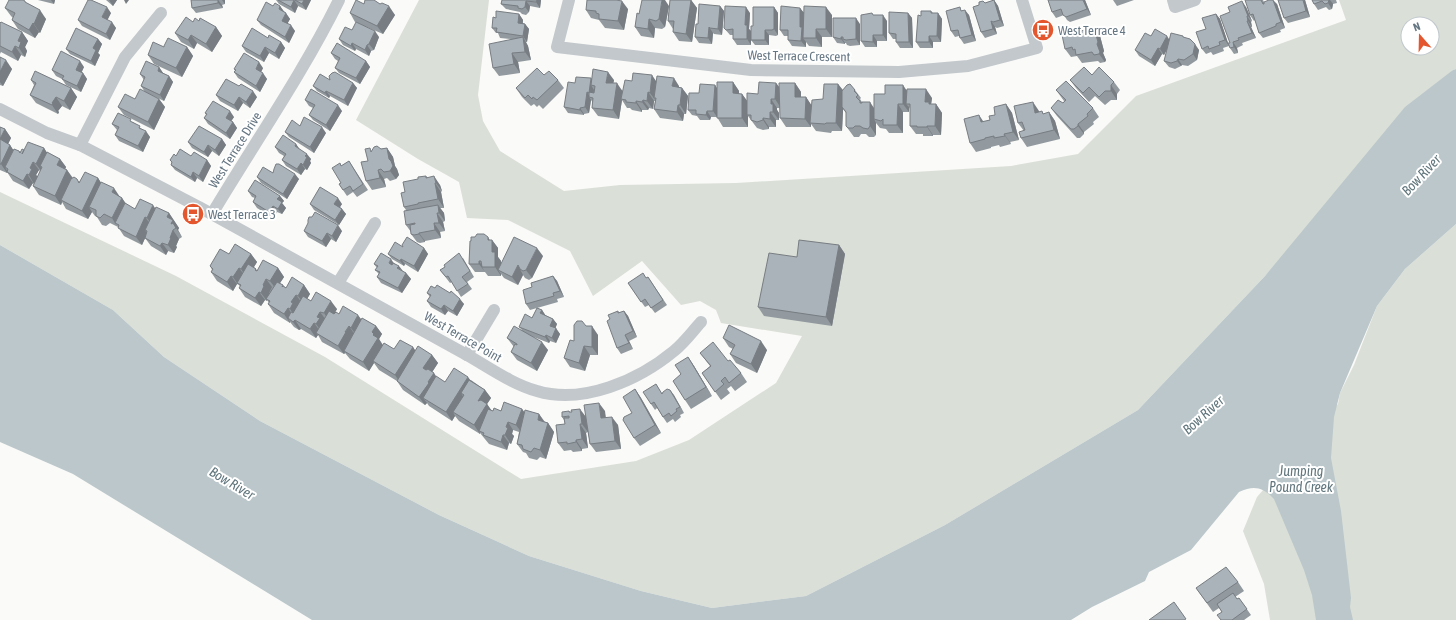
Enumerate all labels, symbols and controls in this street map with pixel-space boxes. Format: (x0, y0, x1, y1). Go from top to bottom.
north arrow (1400, 16, 1440, 56)
bus stop icon: West Terrace 4 (1030, 17, 1056, 43)
text: N (1411, 20, 1422, 33)
place label: West Terrace 4 (1058, 23, 1126, 38)
street label: West Terrace Crescent (747, 48, 851, 64)
street label: West Terrace Drive (206, 109, 264, 191)
water label: Bow River (1398, 151, 1444, 199)
bus stop icon: West Terrace 3 (180, 201, 206, 227)
place label: West Terrace 3 (208, 207, 276, 222)
street label: West Terrace Point (421, 309, 505, 365)
water label: Bow River (1179, 392, 1227, 438)
water label: Bow River (207, 463, 258, 503)
water label: Jumping Pound Creek (1269, 463, 1334, 495)

